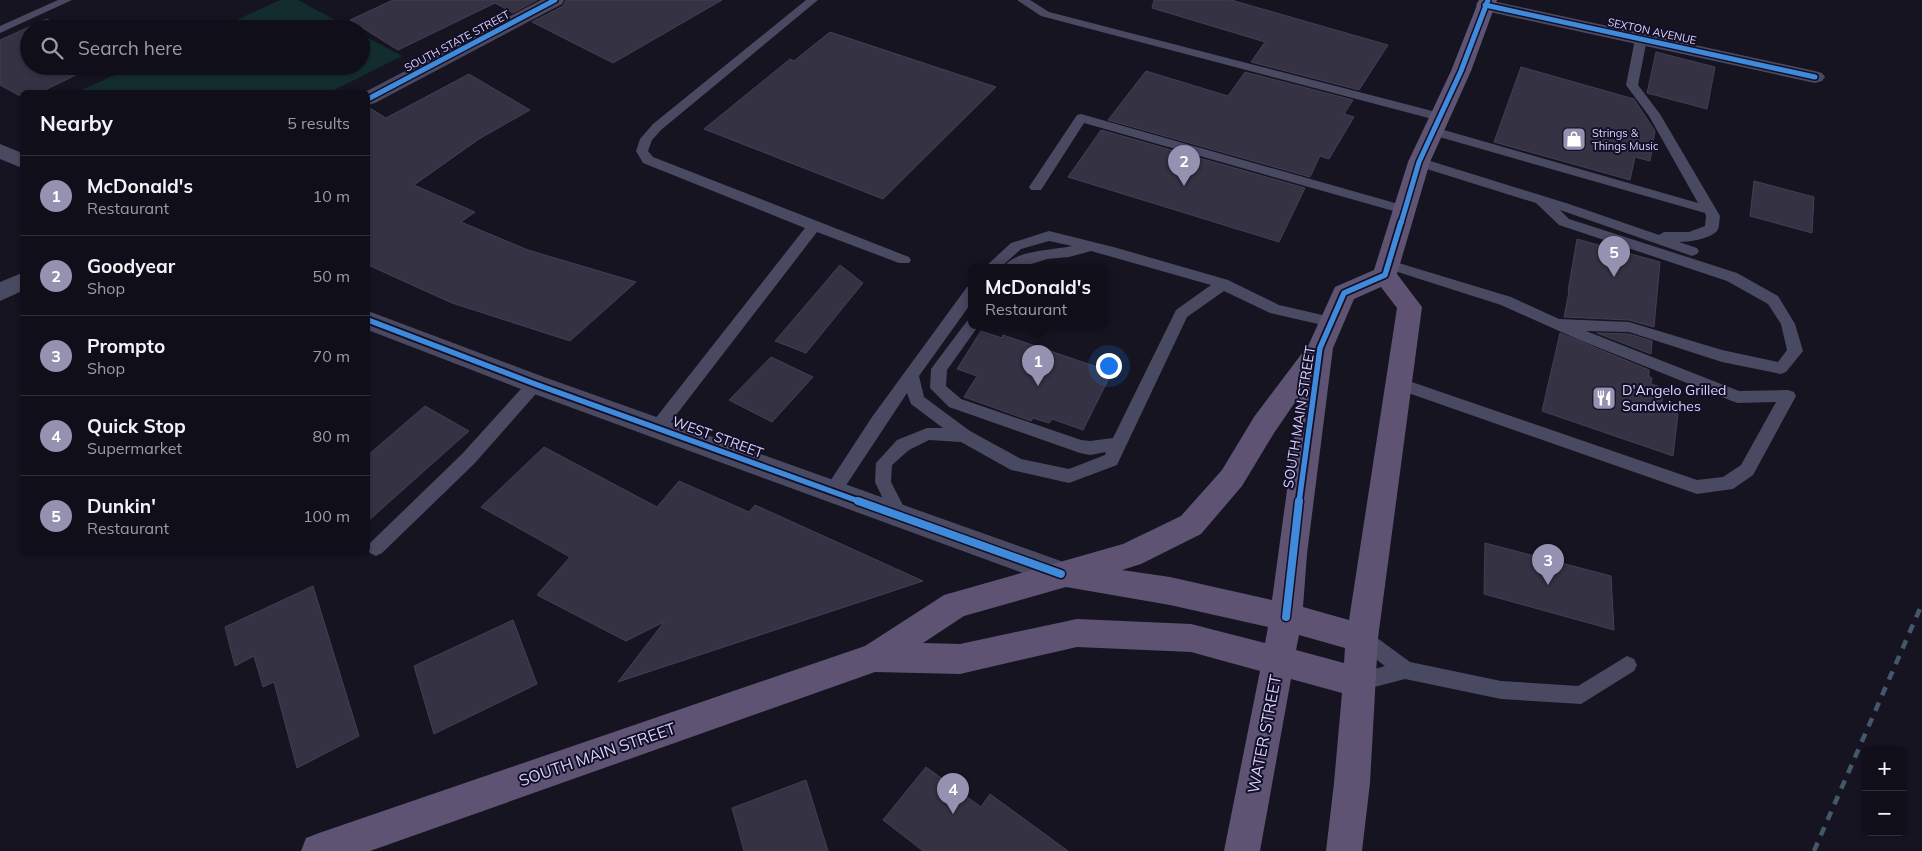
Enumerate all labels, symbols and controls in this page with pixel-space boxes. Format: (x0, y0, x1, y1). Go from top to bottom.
street label: SOUTH STATE STREET (402, 7, 512, 75)
street label: SEXTON AVENUE (1606, 15, 1698, 47)
search box (20, 20, 370, 75)
icon: search (38, 34, 66, 62)
text: Search here (78, 36, 182, 60)
text: Nearby (40, 110, 113, 136)
text: 5 results (287, 113, 350, 133)
shop icon: Strings & Things Music (1561, 126, 1587, 152)
place label: Strings & Things Music (1592, 126, 1659, 153)
pin: 2 (1168, 145, 1200, 186)
text: McDonald's (87, 174, 193, 198)
text: 1 (51, 186, 61, 206)
text: 10 m (313, 186, 350, 206)
text: Restaurant (87, 198, 169, 218)
pin: 5 (1598, 236, 1630, 277)
text: Goodyear (87, 254, 175, 278)
popup (968, 264, 1108, 329)
text: 2 (51, 266, 61, 286)
text: 50 m (313, 266, 350, 286)
text: McDonald's (985, 275, 1091, 299)
text: Shop (87, 278, 125, 298)
text: Restaurant (985, 299, 1067, 319)
text: Prompto (87, 334, 165, 358)
street label: SOUTH MAIN STREET (1279, 344, 1319, 490)
pin: 1 (1022, 345, 1054, 386)
text: 3 (51, 346, 61, 366)
text: 70 m (313, 346, 350, 366)
your location (1096, 353, 1122, 379)
text: Shop (87, 358, 125, 378)
place label: D'Angelo Grilled Sandwiches (1622, 381, 1726, 415)
restaurant icon: D'Angelo Grilled Sandwiches (1591, 385, 1617, 411)
street label: WEST STREET (670, 412, 767, 462)
text: Quick Stop (87, 414, 186, 438)
text: 4 (51, 426, 61, 446)
text: 80 m (313, 426, 350, 446)
text: Supermarket (87, 438, 182, 458)
text: Dunkin' (87, 494, 156, 518)
text: 5 (51, 506, 61, 526)
text: 100 m (303, 506, 350, 526)
text: Restaurant (87, 518, 169, 538)
pin: 3 (1532, 544, 1564, 585)
street label: WATER STREET (1243, 673, 1285, 795)
street label: SOUTH MAIN STREET (516, 718, 678, 790)
map controls (1862, 746, 1907, 836)
button: + (1862, 746, 1907, 791)
pin: 4 (937, 773, 969, 814)
button: − (1862, 791, 1907, 836)

